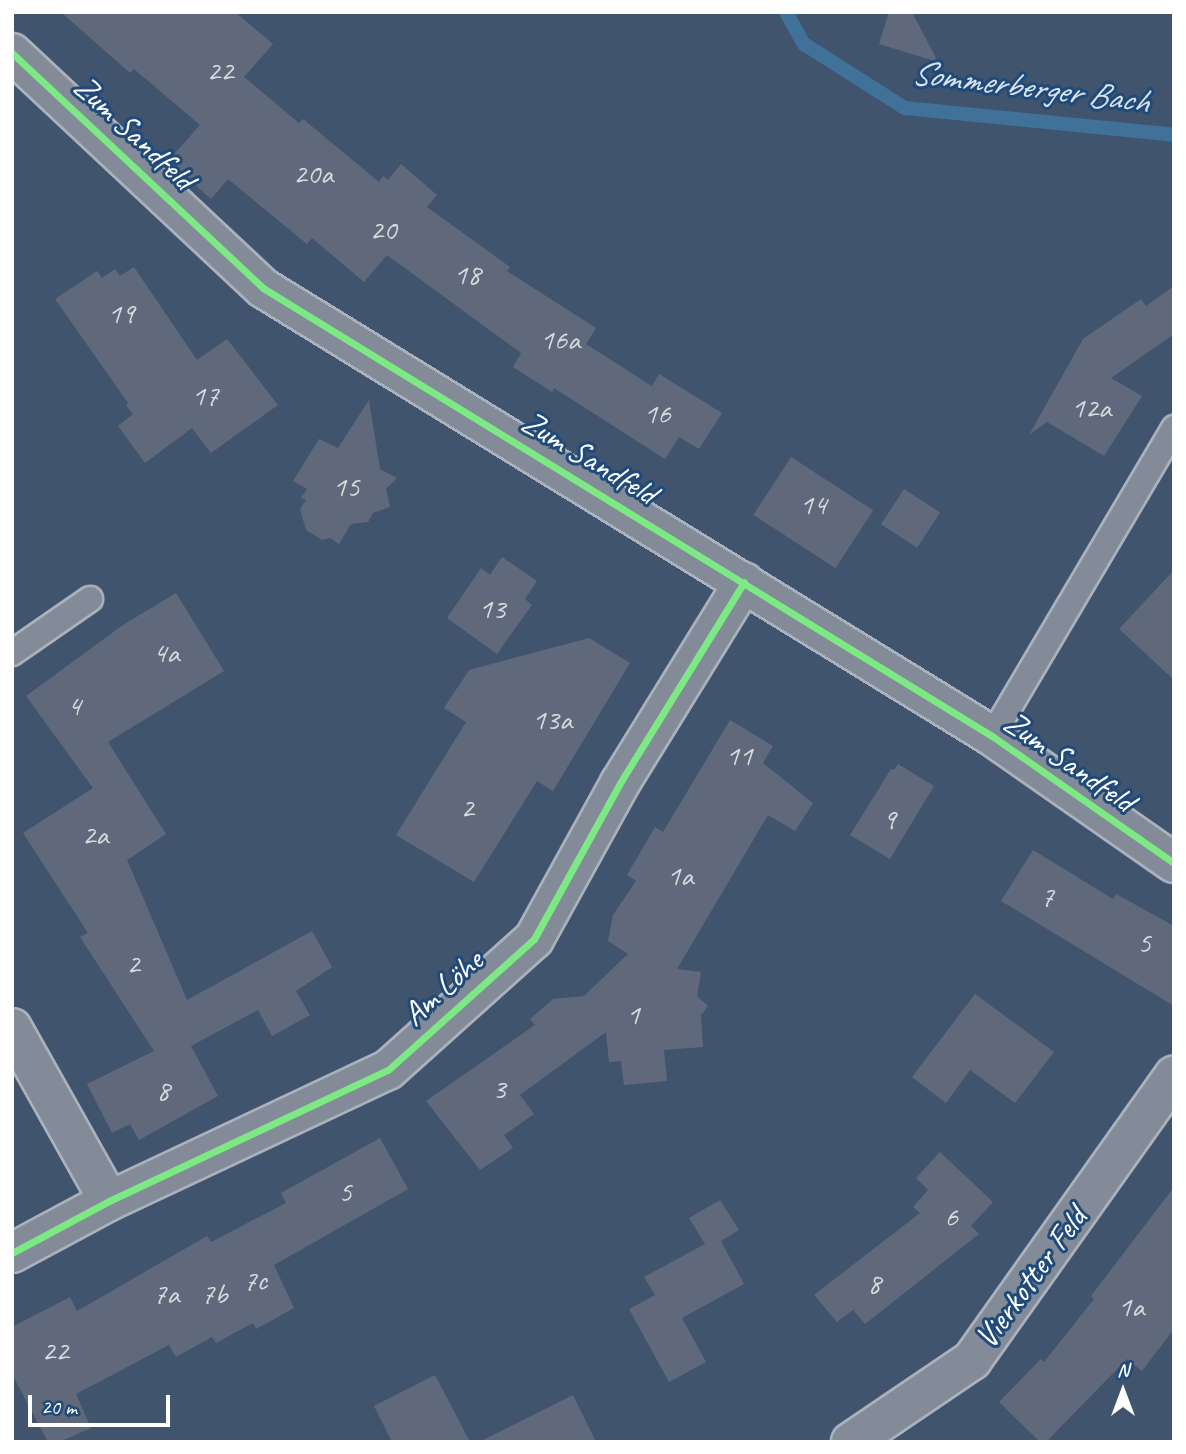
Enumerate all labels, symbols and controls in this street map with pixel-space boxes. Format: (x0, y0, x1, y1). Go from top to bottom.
house number: 22 (207, 52, 233, 88)
water label: Sommerberger Bach (908, 52, 1152, 122)
street label: Zum Sandfeld (65, 67, 203, 199)
house number: 20a (293, 155, 333, 191)
house number: 20 (370, 211, 396, 247)
house number: 18 (454, 256, 480, 292)
house number: 19 (108, 295, 134, 331)
house number: 16a (540, 321, 580, 357)
house number: 17 (192, 377, 218, 413)
house number: 12a (1071, 389, 1111, 425)
house number: 16 (644, 395, 670, 431)
street label: Zum Sandfeld (514, 402, 664, 514)
house number: 15 (333, 468, 359, 504)
house number: 14 (800, 486, 826, 522)
house number: 13 (479, 590, 505, 626)
house number: 4a (153, 634, 179, 670)
house number: 4 (67, 687, 81, 723)
house number: 13a (532, 701, 572, 737)
street label: Zum Sandfeld (995, 702, 1143, 822)
house number: 11 (726, 737, 752, 773)
house number: 2 (460, 789, 474, 825)
house number: 9 (882, 801, 896, 837)
house number: 2a (82, 816, 108, 852)
house number: 1a (667, 857, 693, 893)
house number: 7 (1040, 878, 1054, 914)
house number: 5 (1137, 924, 1151, 960)
street label: Am Löhe (395, 942, 491, 1034)
house number: 2 (126, 945, 140, 981)
house number: 1 (626, 996, 640, 1032)
house number: 3 (492, 1070, 506, 1106)
house number: 8 (156, 1072, 170, 1108)
house number: 5 (338, 1173, 352, 1209)
house number: 6 (944, 1198, 958, 1234)
street label: Vierkotter Feld (966, 1200, 1096, 1356)
house number: 7c (243, 1262, 267, 1298)
house number: 8 (867, 1265, 881, 1301)
house number: 7a (153, 1275, 179, 1311)
house number: 7b (201, 1275, 227, 1311)
house number: 1a (1118, 1288, 1144, 1324)
house number: 22 (42, 1332, 68, 1368)
north arrow (1088, 1356, 1158, 1426)
text: N (1117, 1358, 1129, 1382)
scale bar (32, 1380, 173, 1424)
text: 20 m (41, 1394, 77, 1420)

